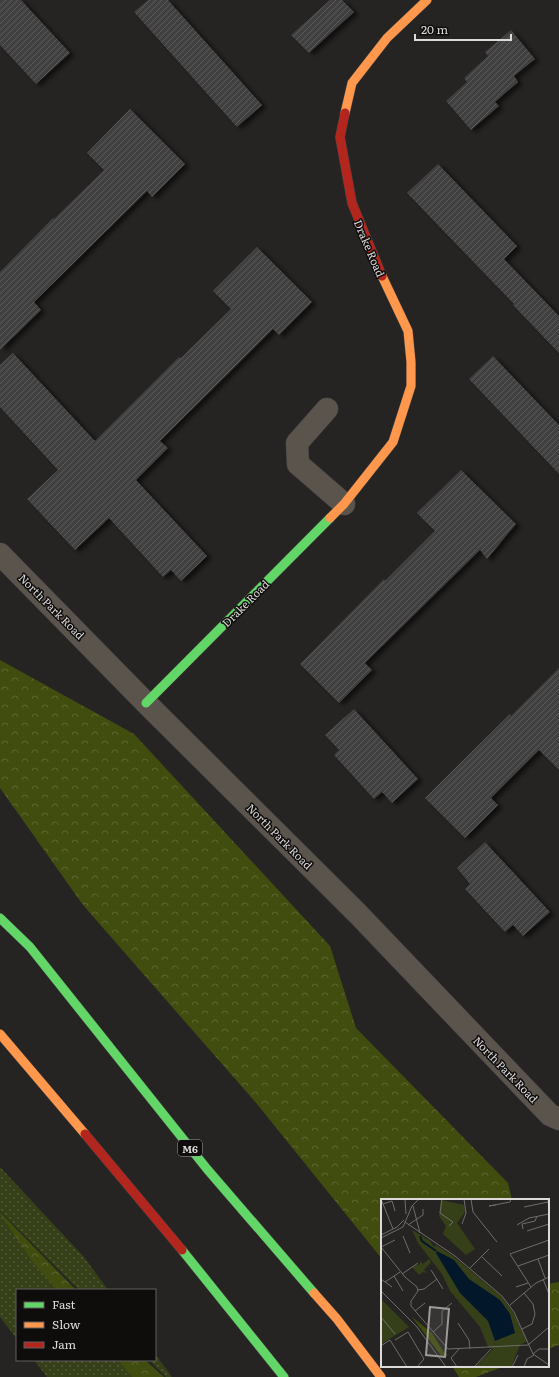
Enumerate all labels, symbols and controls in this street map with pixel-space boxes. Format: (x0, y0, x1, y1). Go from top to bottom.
scale bar (415, 16, 511, 42)
text: 20 m (421, 20, 448, 38)
street label: Drake Road (351, 217, 389, 279)
street label: North Park Road (16, 570, 89, 643)
street label: Drake Road (218, 576, 272, 630)
street label: North Park Road (244, 800, 317, 873)
street label: North Park Road (470, 1032, 542, 1106)
road number: M6 (178, 1140, 202, 1156)
inset map (381, 1199, 549, 1367)
legend (16, 1289, 156, 1361)
text: Fast (52, 1295, 76, 1313)
text: Slow (52, 1315, 81, 1333)
text: Jam (52, 1335, 77, 1353)

